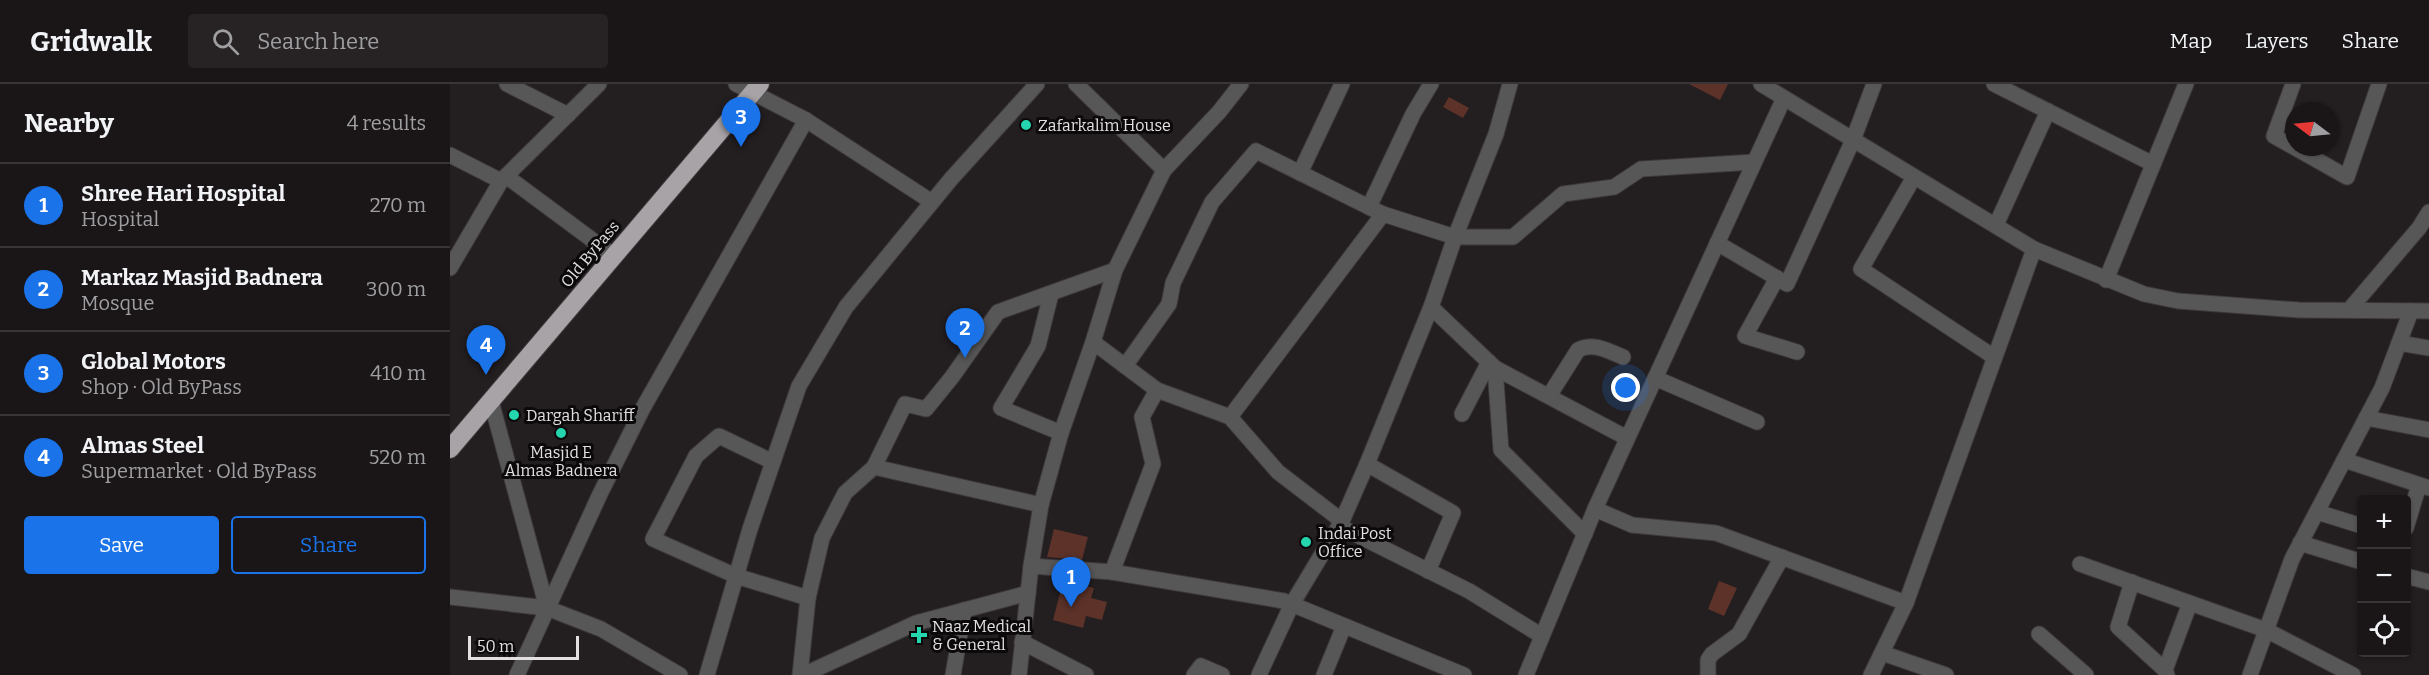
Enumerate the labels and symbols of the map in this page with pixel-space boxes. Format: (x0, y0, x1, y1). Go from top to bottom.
pin: 3 (722, 98, 760, 147)
north arrow (2285, 102, 2339, 156)
place label: Zafarkalim House (1038, 116, 1171, 135)
marker: Zafarkalim House (1019, 118, 1033, 132)
street label: Old ByPass (557, 217, 623, 291)
pin: 2 (946, 308, 984, 358)
pin: 4 (466, 326, 506, 375)
your location (1611, 373, 1640, 402)
place label: Dargah Shariff (526, 406, 635, 425)
marker: Dargah Shariff (507, 408, 521, 422)
marker: Masjid E Almas Badnera (554, 426, 568, 440)
place label: Masjid E Almas Badnera (505, 443, 618, 480)
place label: Indai Post Office (1318, 524, 1392, 561)
marker: Indai Post Office (1299, 535, 1313, 549)
pin: 1 (1052, 558, 1090, 607)
place label: Naaz Medical & General (932, 617, 1031, 654)
marker: Naaz Medical & General (910, 626, 928, 644)
scale bar (468, 633, 579, 660)

